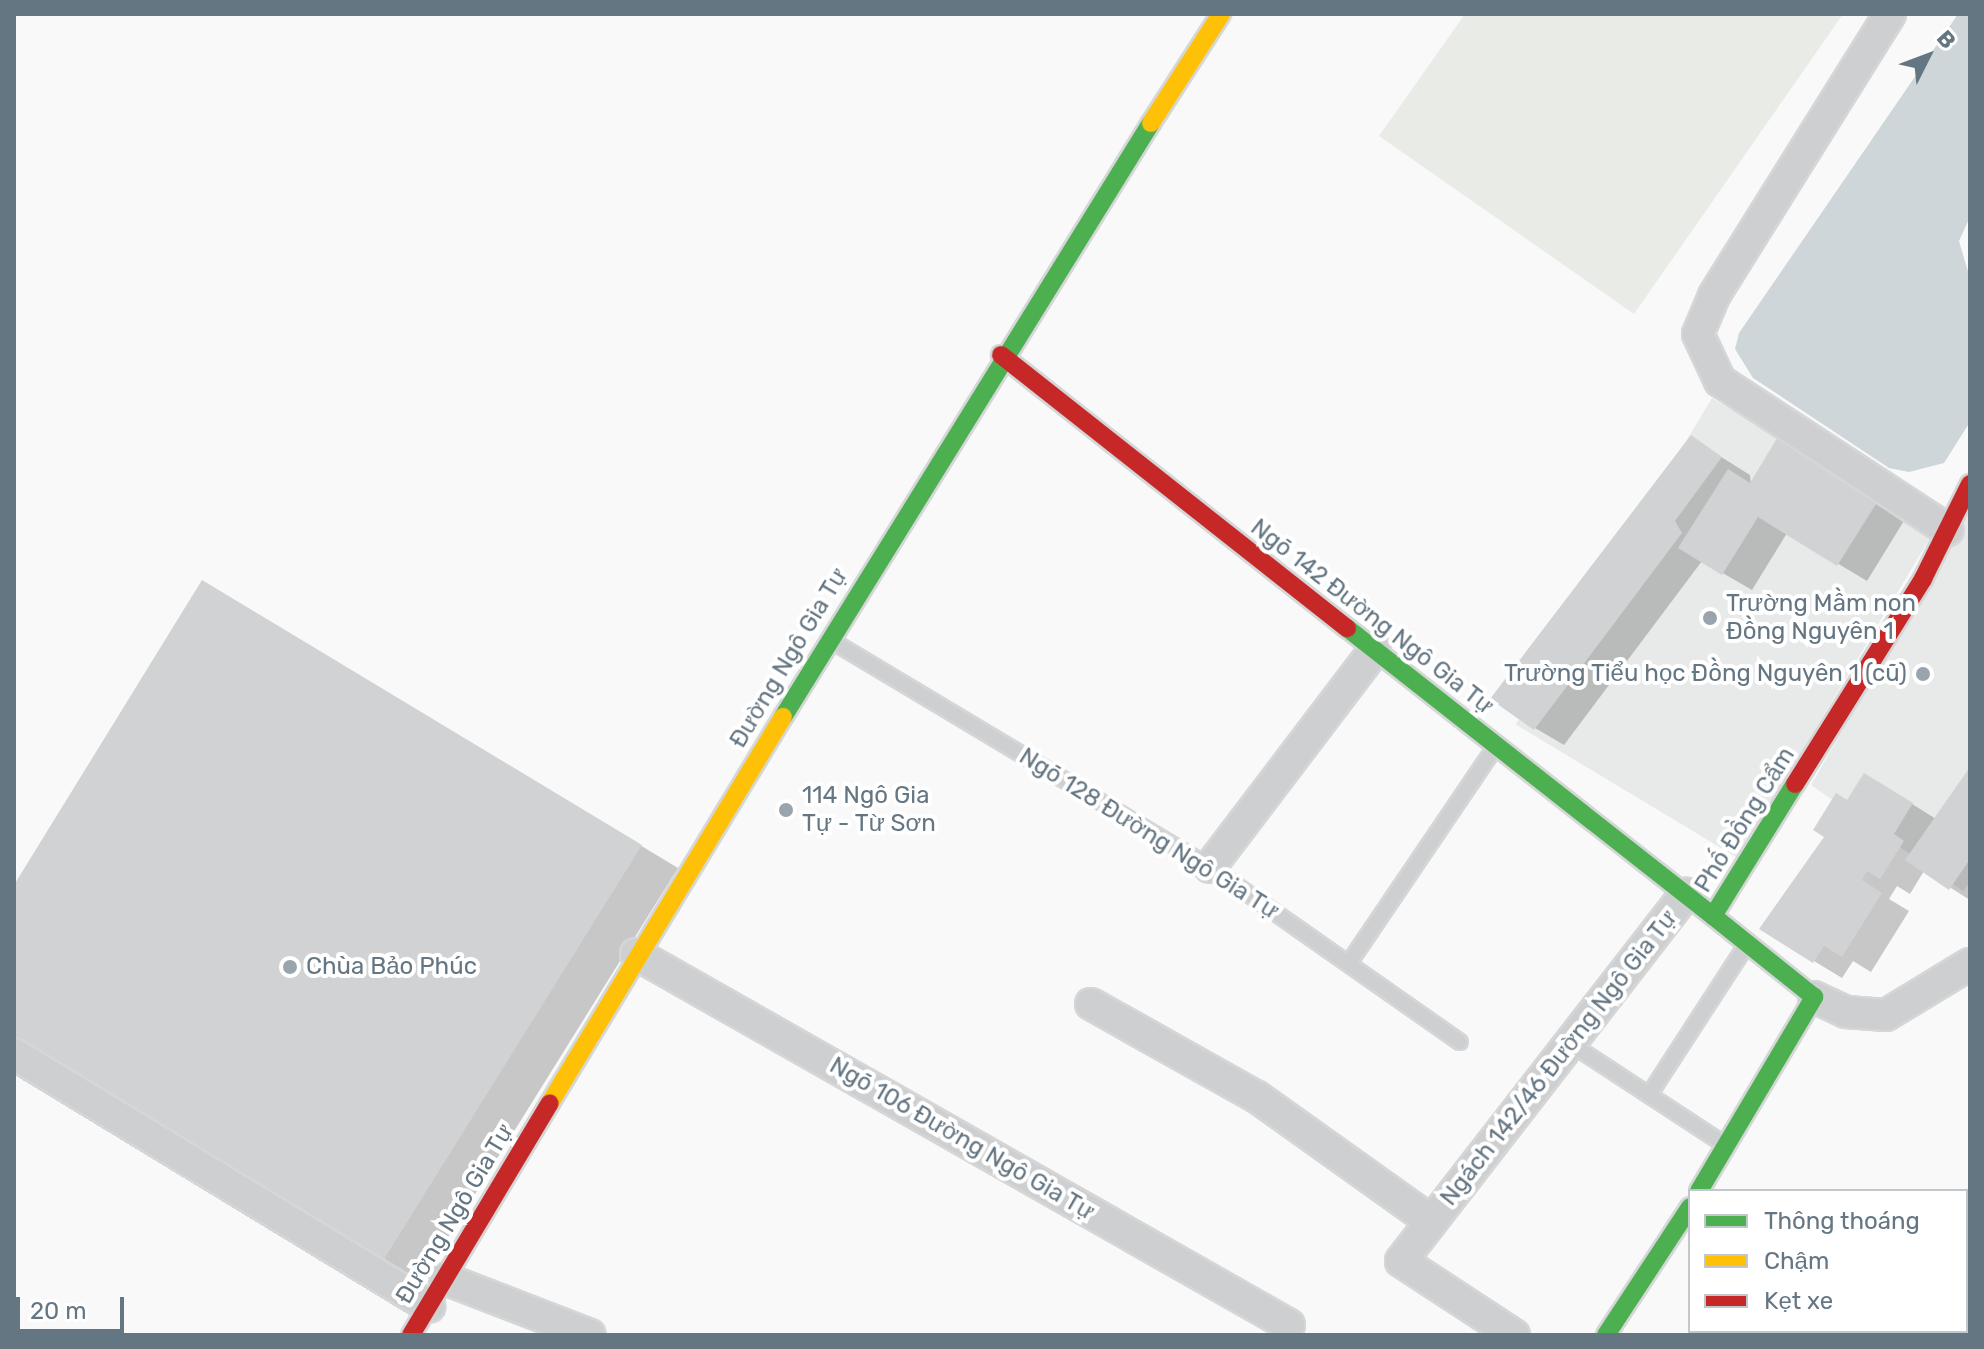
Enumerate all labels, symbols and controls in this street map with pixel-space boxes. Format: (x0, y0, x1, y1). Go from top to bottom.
north arrow (1888, 16, 1968, 96)
text: B (1931, 25, 1961, 54)
street label: Ngõ 142 Đường Ngô Gia Tự (1245, 513, 1499, 721)
street label: Đường Ngô Gia Tự (724, 563, 854, 753)
place label: Trường Mầm non Đồng Nguyên 1 (1726, 590, 1916, 646)
marker: Trường Mầm non Đồng Nguyên 1 (1701, 609, 1719, 627)
place label: Trường Tiểu học Đồng Nguyên 1 (cũ) (1503, 660, 1907, 688)
marker: Trường Tiểu học Đồng Nguyên 1 (cũ) (1914, 665, 1932, 683)
street label: Ngõ 128 Đường Ngô Gia Tự (1014, 742, 1284, 926)
street label: Phố Đồng Cẩm (1689, 742, 1801, 898)
place label: 114 Ngô Gia Tự - Từ Sơn (802, 782, 936, 838)
marker: 114 Ngô Gia Tự - Từ Sơn (777, 801, 795, 819)
street label: Ngách 142/46 Đường Ngô Gia Tự (1434, 904, 1684, 1212)
place label: Chùa Bảo Phúc (306, 953, 477, 981)
marker: Chùa Bảo Phúc (281, 958, 299, 976)
street label: Ngõ 106 Đường Ngô Gia Tự (824, 1051, 1100, 1227)
street label: Đường Ngô Gia Tự (390, 1119, 520, 1309)
legend (1688, 1189, 1968, 1333)
text: Thông thoáng (1764, 1207, 1920, 1235)
text: Chậm (1764, 1247, 1829, 1275)
scale bar (20, 1281, 128, 1331)
text: Kẹt xe (1764, 1287, 1833, 1315)
text: 20 m (30, 1297, 87, 1325)

